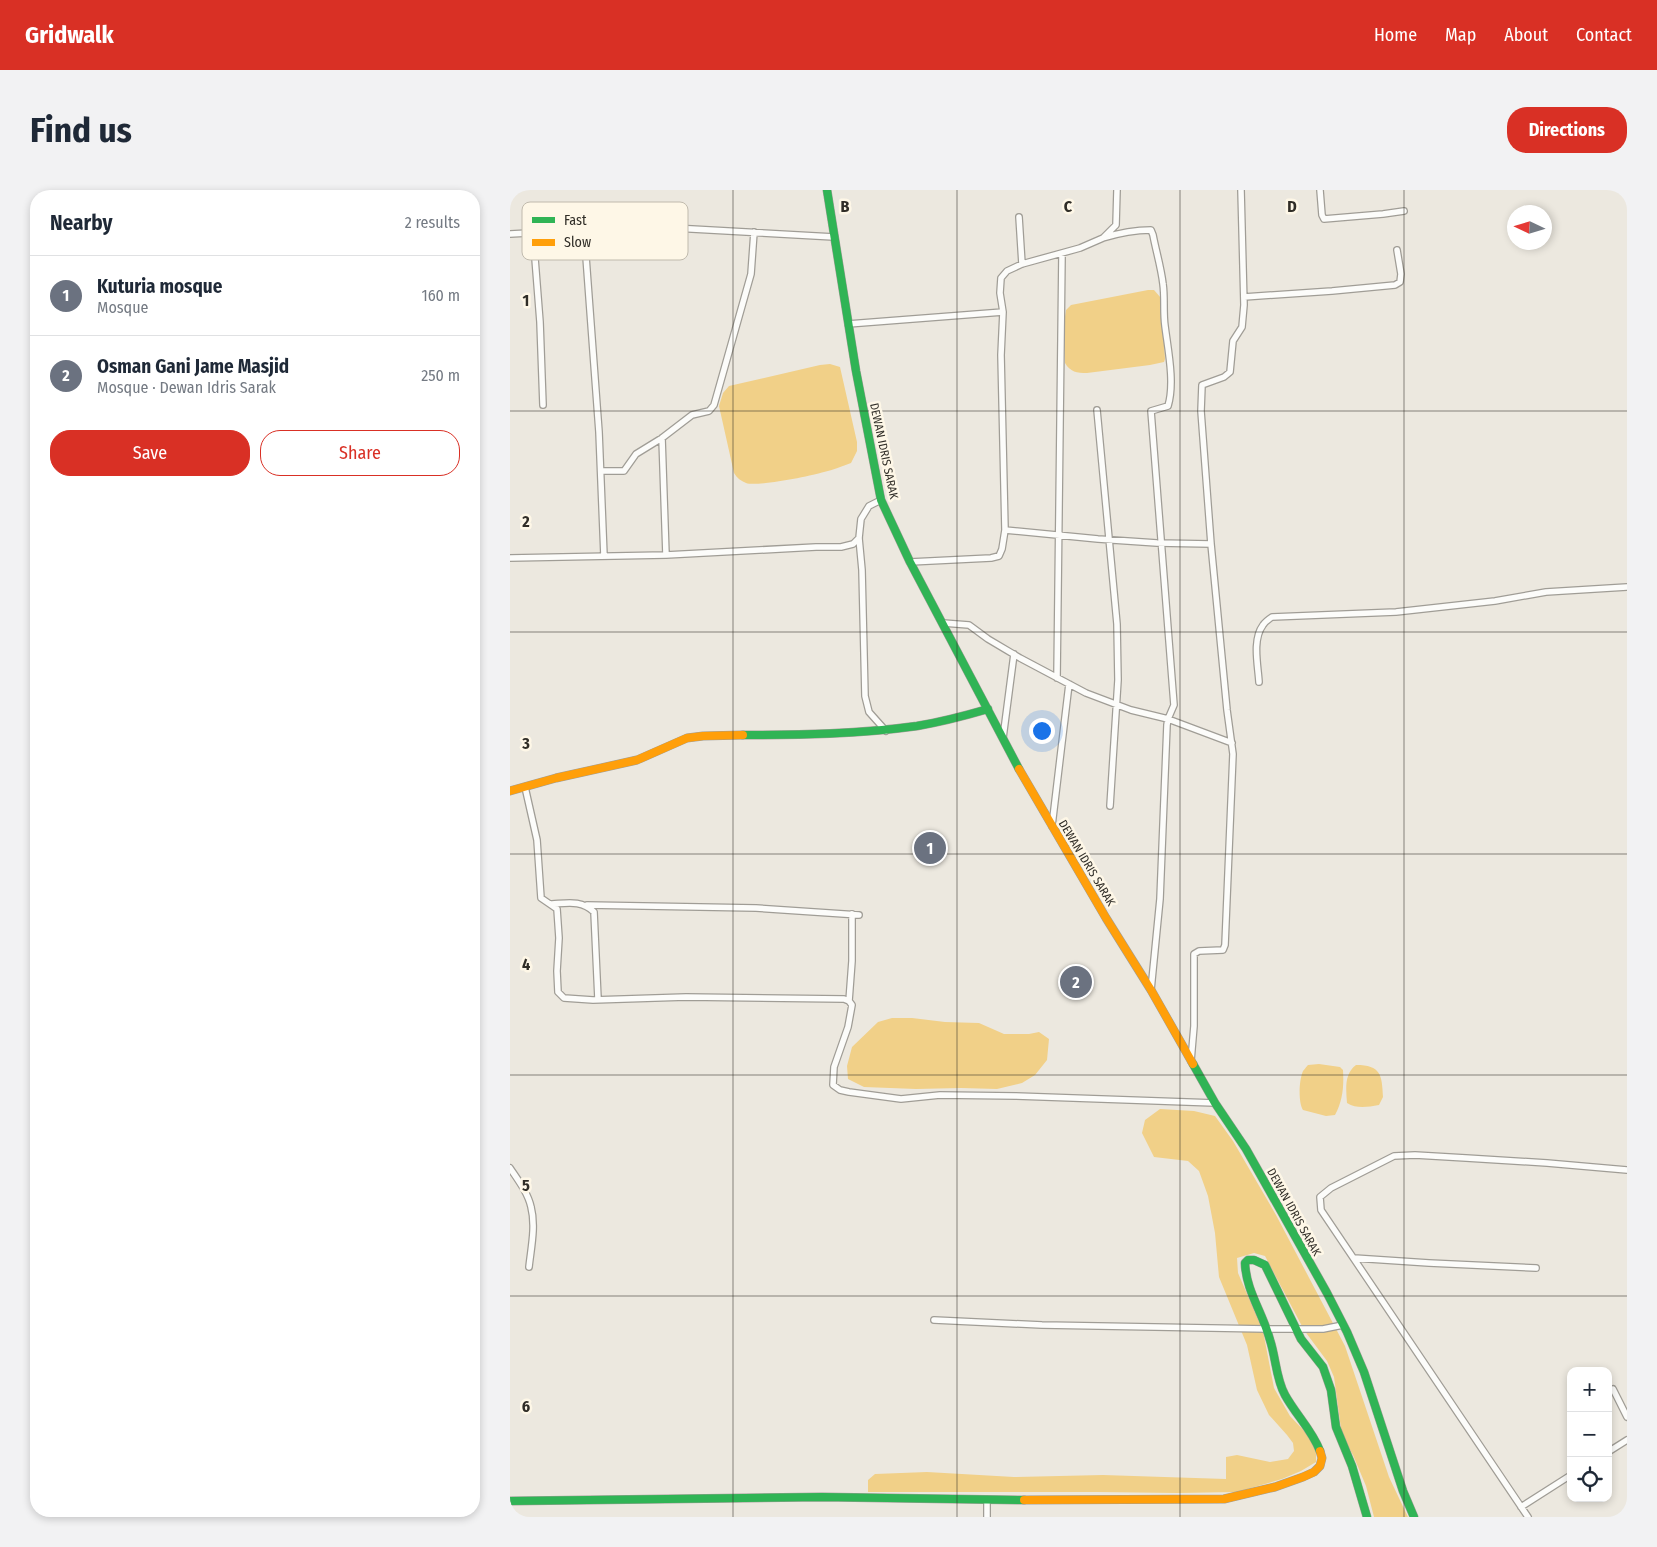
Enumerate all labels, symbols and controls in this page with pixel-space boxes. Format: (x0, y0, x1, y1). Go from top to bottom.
text: Gridwalk (25, 21, 114, 49)
text: Home (1374, 24, 1417, 46)
text: Map (1445, 24, 1476, 46)
text: About (1504, 24, 1548, 46)
text: Contact (1576, 24, 1632, 46)
button: Directions (1507, 107, 1627, 153)
text: Find us (30, 109, 132, 151)
text: B (841, 197, 850, 216)
text: C (1064, 197, 1073, 216)
text: D (1287, 197, 1297, 216)
legend (522, 202, 688, 260)
north arrow (1507, 205, 1552, 250)
text: Nearby (50, 210, 112, 236)
text: Fast (564, 212, 587, 229)
text: 2 results (405, 213, 460, 232)
text: Slow (564, 234, 591, 251)
text: Kuturia mosque (97, 275, 222, 298)
text: 1 (63, 286, 69, 305)
text: 160 m (421, 286, 460, 305)
text: 1 (523, 291, 529, 310)
text: Mosque (97, 298, 148, 317)
text: Osman Gani Jame Masjid (97, 355, 289, 378)
text: 2 (62, 366, 70, 385)
text: 250 m (421, 366, 460, 385)
text: Mosque · Dewan Idris Sarak (97, 378, 276, 397)
street label: DEWAN IDRIS SARAK (867, 402, 901, 501)
button: Save (50, 430, 250, 476)
button: Share (260, 430, 460, 476)
text: 2 (521, 512, 530, 531)
your location (1029, 718, 1055, 744)
text: 3 (521, 734, 530, 753)
street label: DEWAN IDRIS SARAK (1056, 817, 1119, 909)
pin: 1 (914, 829, 946, 867)
text: 4 (522, 955, 530, 974)
pin: 2 (1060, 963, 1092, 1001)
street label: DEWAN IDRIS SARAK (1264, 1166, 1324, 1259)
text: 5 (522, 1176, 530, 1195)
map controls (1567, 1367, 1612, 1502)
button: + (1567, 1367, 1612, 1412)
text: 6 (522, 1397, 530, 1416)
button: − (1567, 1412, 1612, 1457)
button: locate (1567, 1457, 1612, 1502)

